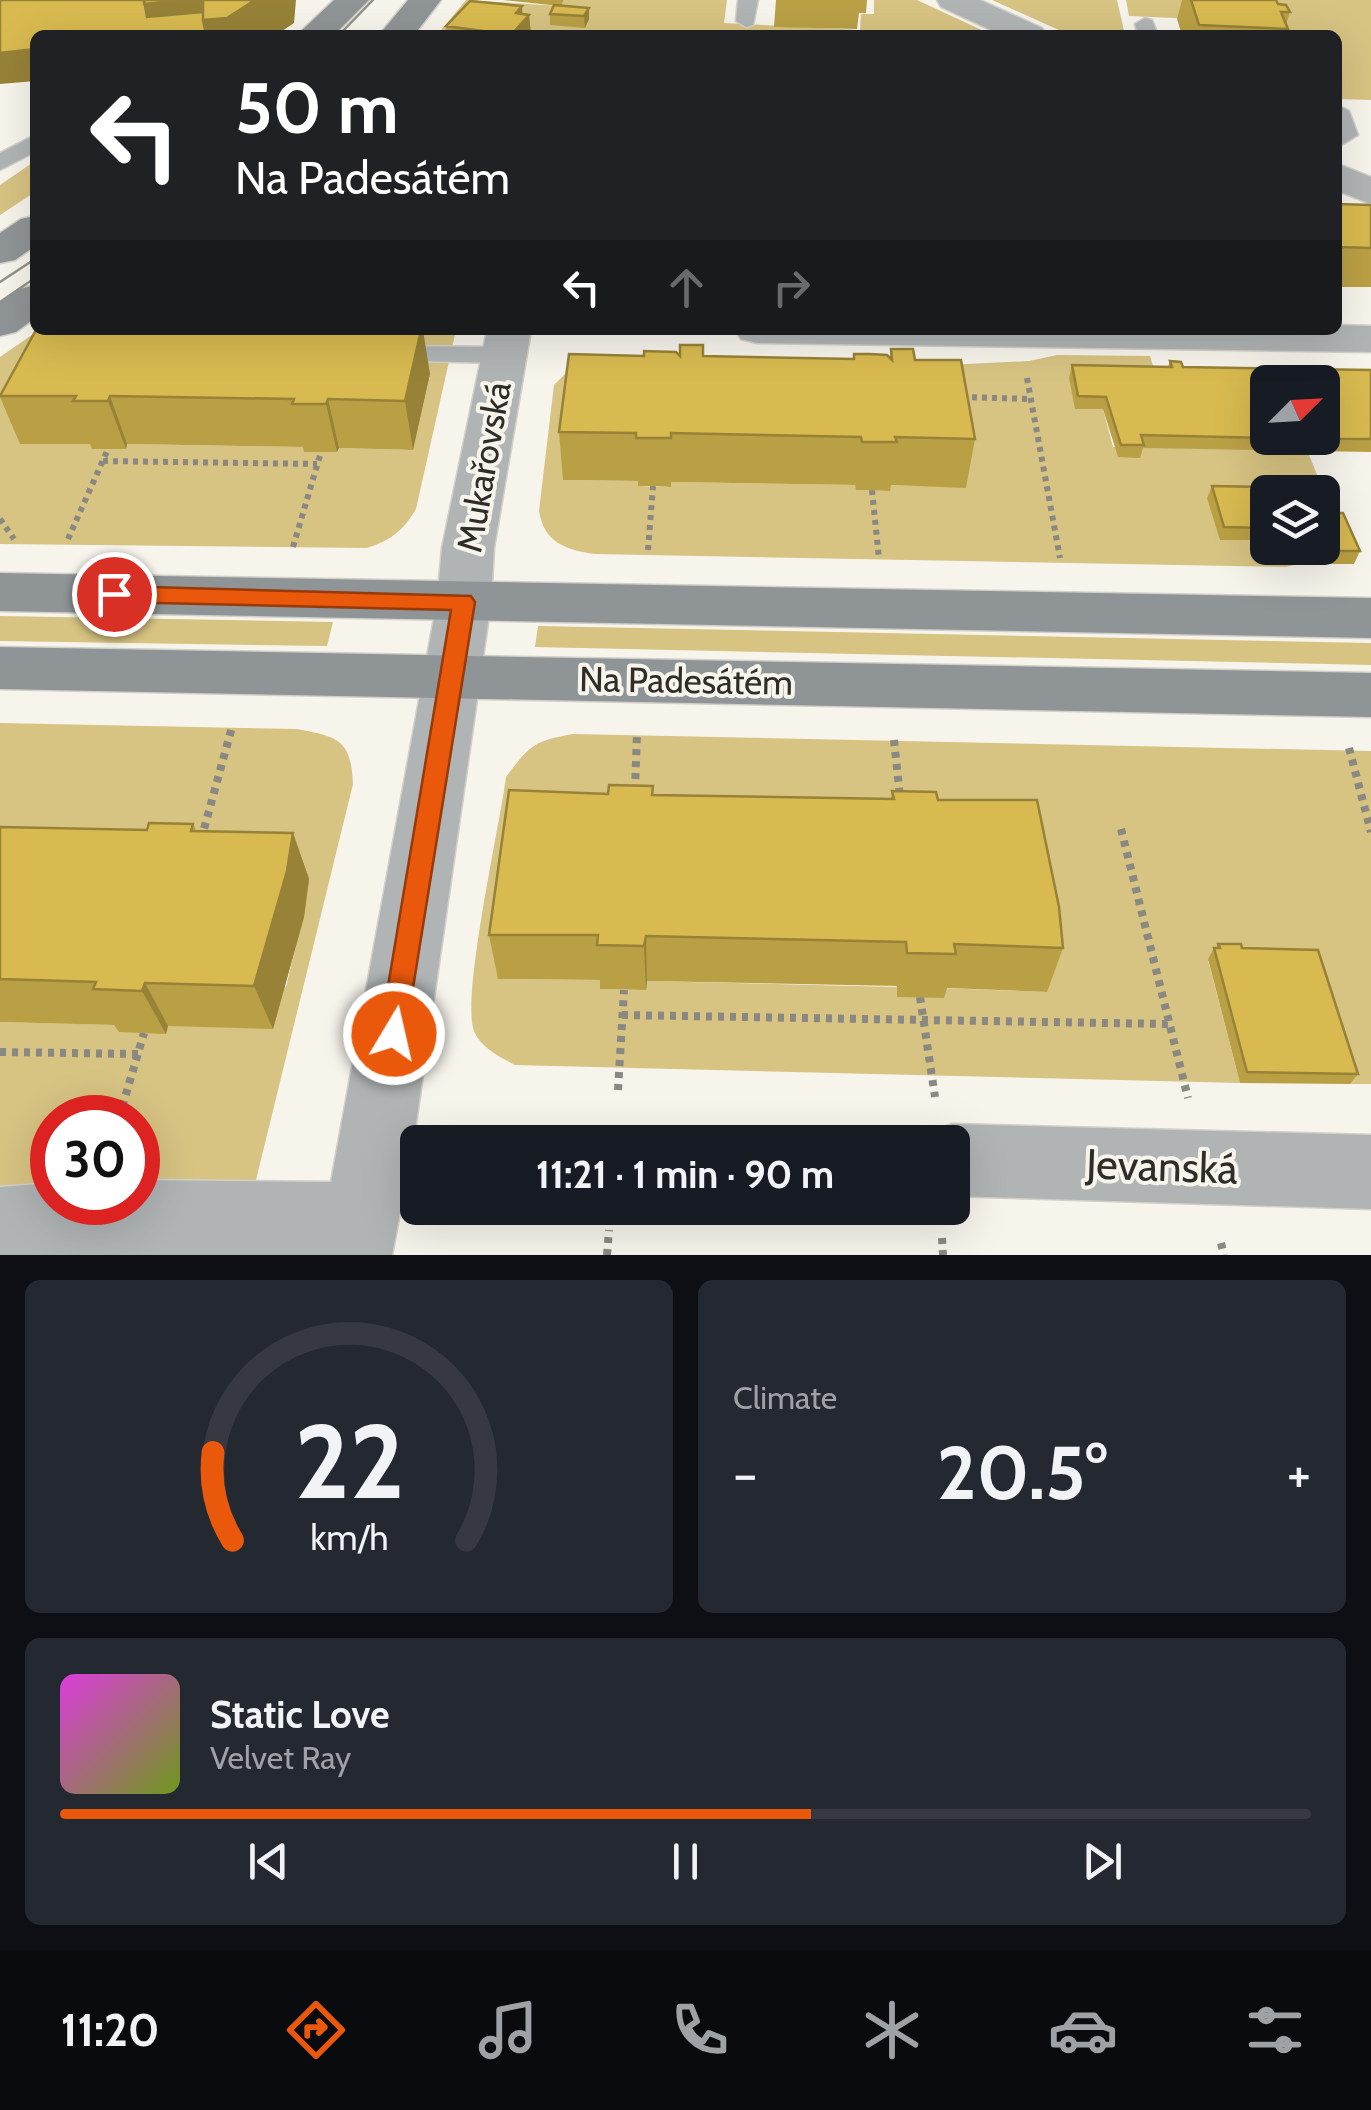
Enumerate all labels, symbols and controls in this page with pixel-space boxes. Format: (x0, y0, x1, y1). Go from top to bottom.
text: 50 m (235, 65, 399, 151)
icon: left (70, 70, 200, 200)
text: Na Padesátém (235, 151, 510, 205)
icon: left (554, 260, 609, 315)
icon: ahead (659, 260, 714, 315)
icon: right (764, 260, 819, 315)
north arrow (1250, 365, 1340, 455)
map controls (1250, 365, 1340, 565)
street label: Mukařovská (447, 378, 520, 556)
button: layers (1250, 475, 1340, 565)
pin (72, 552, 157, 637)
icon: arrive (87, 567, 142, 622)
street label: Na Padesátém (579, 657, 793, 704)
position arrow (342, 982, 446, 1086)
speed limit sign: 30 (30, 1095, 160, 1225)
street label: Jevanská (1084, 1137, 1239, 1195)
text: 11:21 · 1 min · 90 m (536, 1151, 834, 1198)
text: Climate (733, 1378, 837, 1417)
text: 22 (294, 1398, 404, 1524)
text: 20.5° (937, 1427, 1107, 1518)
text: − (733, 1440, 757, 1507)
text: + (1287, 1440, 1311, 1507)
text: km/h (310, 1516, 388, 1559)
text: Static Love (210, 1691, 389, 1738)
text: Velvet Ray (210, 1738, 351, 1777)
icon: previous (241, 1834, 296, 1889)
icon: pause (658, 1834, 713, 1889)
icon: next (1075, 1834, 1130, 1889)
icon: directions (281, 1995, 351, 2065)
icon: music (473, 1995, 543, 2065)
icon: phone (665, 1995, 735, 2065)
icon: climate (857, 1995, 927, 2065)
icon: car (1048, 1995, 1118, 2065)
icon: filters (1240, 1995, 1310, 2065)
text: 11:20 (61, 2003, 160, 2057)

